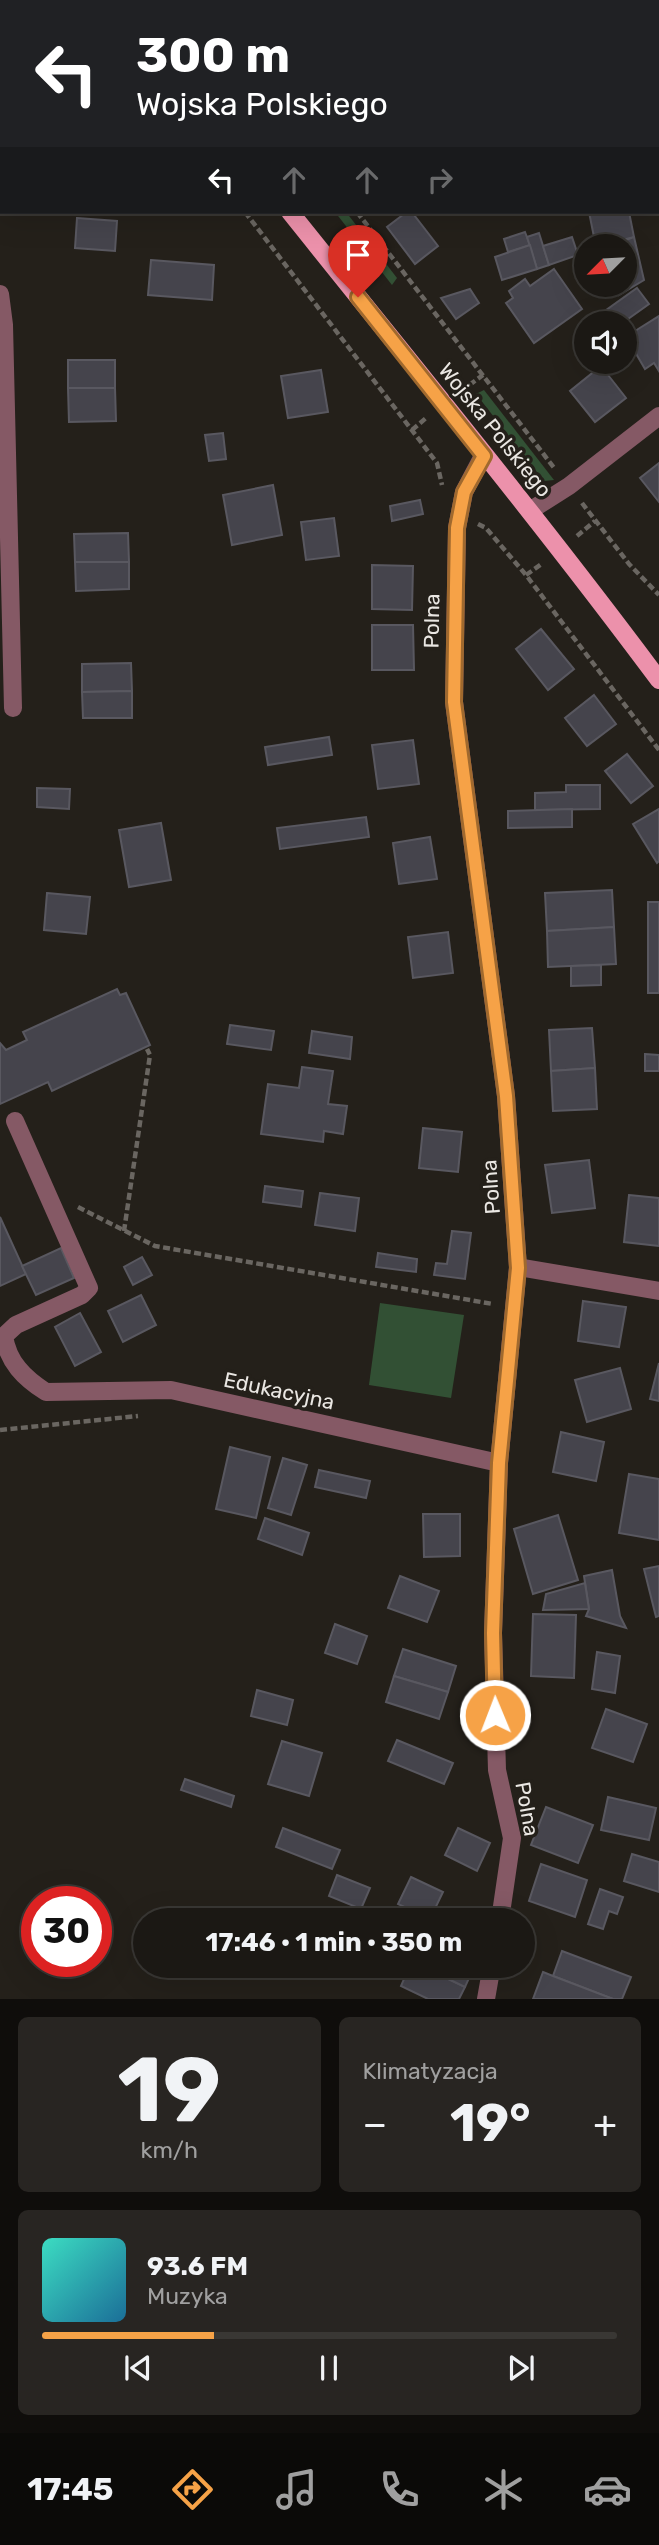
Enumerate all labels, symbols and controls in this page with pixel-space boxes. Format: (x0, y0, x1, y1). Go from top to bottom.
text: 300 m (136, 26, 290, 84)
icon: left (21, 28, 112, 119)
text: Wojska Polskiego (136, 85, 388, 123)
icon: left (202, 161, 240, 199)
icon: ahead (275, 161, 313, 199)
icon: ahead (348, 161, 386, 199)
icon: right (421, 161, 459, 199)
pin (328, 225, 388, 297)
north arrow (574, 234, 637, 298)
map controls (574, 234, 637, 374)
icon: arrive (339, 236, 377, 274)
button: sound (574, 311, 637, 374)
street label: Wojska Polskiego (434, 358, 557, 502)
street label: Polna (419, 593, 444, 649)
street label: Polna (476, 1159, 505, 1215)
street label: Edukacyjna (221, 1367, 337, 1414)
position arrow (458, 1678, 532, 1752)
street label: Polna (510, 1780, 545, 1838)
speed limit sign: 30 (21, 1886, 112, 1977)
text: 17:46 · 1 min · 350 m (206, 1927, 462, 1958)
text: 19 (117, 2036, 221, 2144)
text: Klimatyzacja (363, 2057, 498, 2085)
text: 19° (450, 2092, 531, 2154)
text: − (363, 2101, 387, 2147)
text: + (593, 2101, 617, 2147)
text: km/h (141, 2136, 198, 2164)
text: 93.6 FM (147, 2251, 248, 2282)
text: Muzyka (147, 2282, 228, 2310)
icon: previous (119, 2349, 157, 2387)
icon: pause (310, 2349, 348, 2387)
icon: next (502, 2349, 540, 2387)
icon: directions (168, 2465, 217, 2514)
icon: music (272, 2465, 321, 2514)
icon: phone (375, 2465, 424, 2514)
icon: climate (479, 2465, 528, 2514)
icon: car (583, 2465, 632, 2514)
text: 17:45 (27, 2470, 113, 2508)

